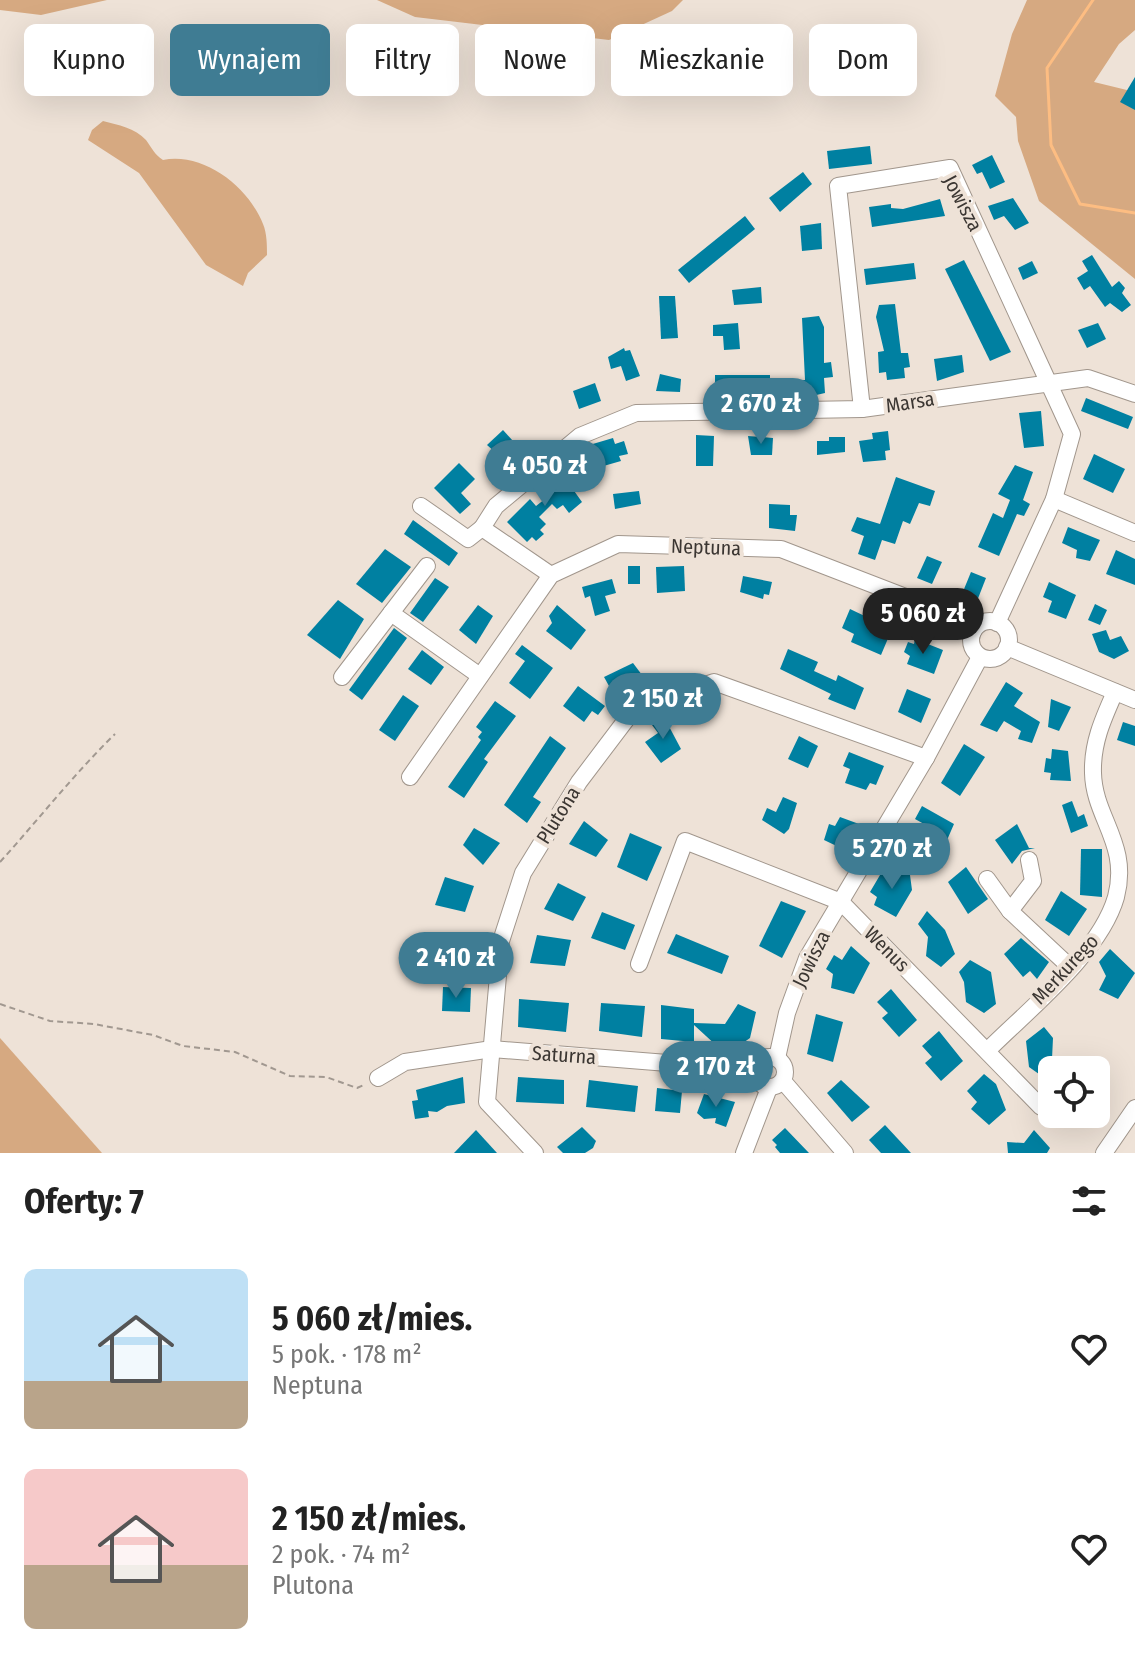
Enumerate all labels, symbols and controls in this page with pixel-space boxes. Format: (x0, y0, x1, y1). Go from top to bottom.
chip: Kupno (24, 24, 154, 96)
chip: Wynajem (170, 24, 330, 96)
chip: Filtry (346, 24, 459, 96)
chip: Nowe (475, 24, 595, 96)
chip: Mieszkanie (611, 24, 793, 96)
chip: Dom (809, 24, 917, 96)
street label: Jowisza (938, 171, 988, 235)
pin: 2 670 zł (678, 378, 844, 446)
street label: Marsa (884, 386, 936, 418)
text: 2 670 zł (721, 388, 801, 419)
pin: 4 050 zł (462, 440, 628, 508)
text: 4 050 zł (503, 450, 587, 481)
street label: Neptuna (671, 534, 741, 560)
pin: 5 060 zł (840, 588, 1006, 656)
text: 5 060 zł (881, 598, 965, 629)
pin: 2 150 zł (580, 673, 746, 741)
text: 2 150 zł (623, 683, 703, 714)
street label: Plutona (531, 782, 585, 848)
pin: 5 270 zł (809, 823, 975, 891)
text: 5 270 zł (852, 833, 932, 864)
street label: Wenus (859, 921, 915, 977)
street label: Jowisza (787, 927, 835, 991)
street label: Merkurego (1027, 929, 1103, 1009)
pin: 2 410 zł (373, 932, 539, 1000)
text: 2 410 zł (417, 942, 495, 973)
street label: Saturna (531, 1041, 597, 1069)
pin: 2 170 zł (633, 1041, 799, 1109)
text: 2 170 zł (677, 1051, 755, 1082)
map controls (1038, 1056, 1110, 1128)
button: locate (1038, 1056, 1110, 1128)
icon: filters (1067, 1179, 1111, 1223)
text: Oferty: 7 (24, 1181, 144, 1222)
text: 5 060 zł/mies. (272, 1298, 472, 1339)
icon: home (88, 1301, 184, 1397)
icon: heart (1067, 1327, 1111, 1371)
text: 5 pok. · 178 m² (272, 1339, 422, 1370)
text: Neptuna (272, 1370, 363, 1401)
text: 2 150 zł/mies. (272, 1498, 466, 1539)
icon: home (88, 1501, 184, 1597)
icon: heart (1067, 1527, 1111, 1571)
text: 2 pok. · 74 m² (272, 1539, 410, 1570)
text: Plutona (272, 1570, 354, 1601)

